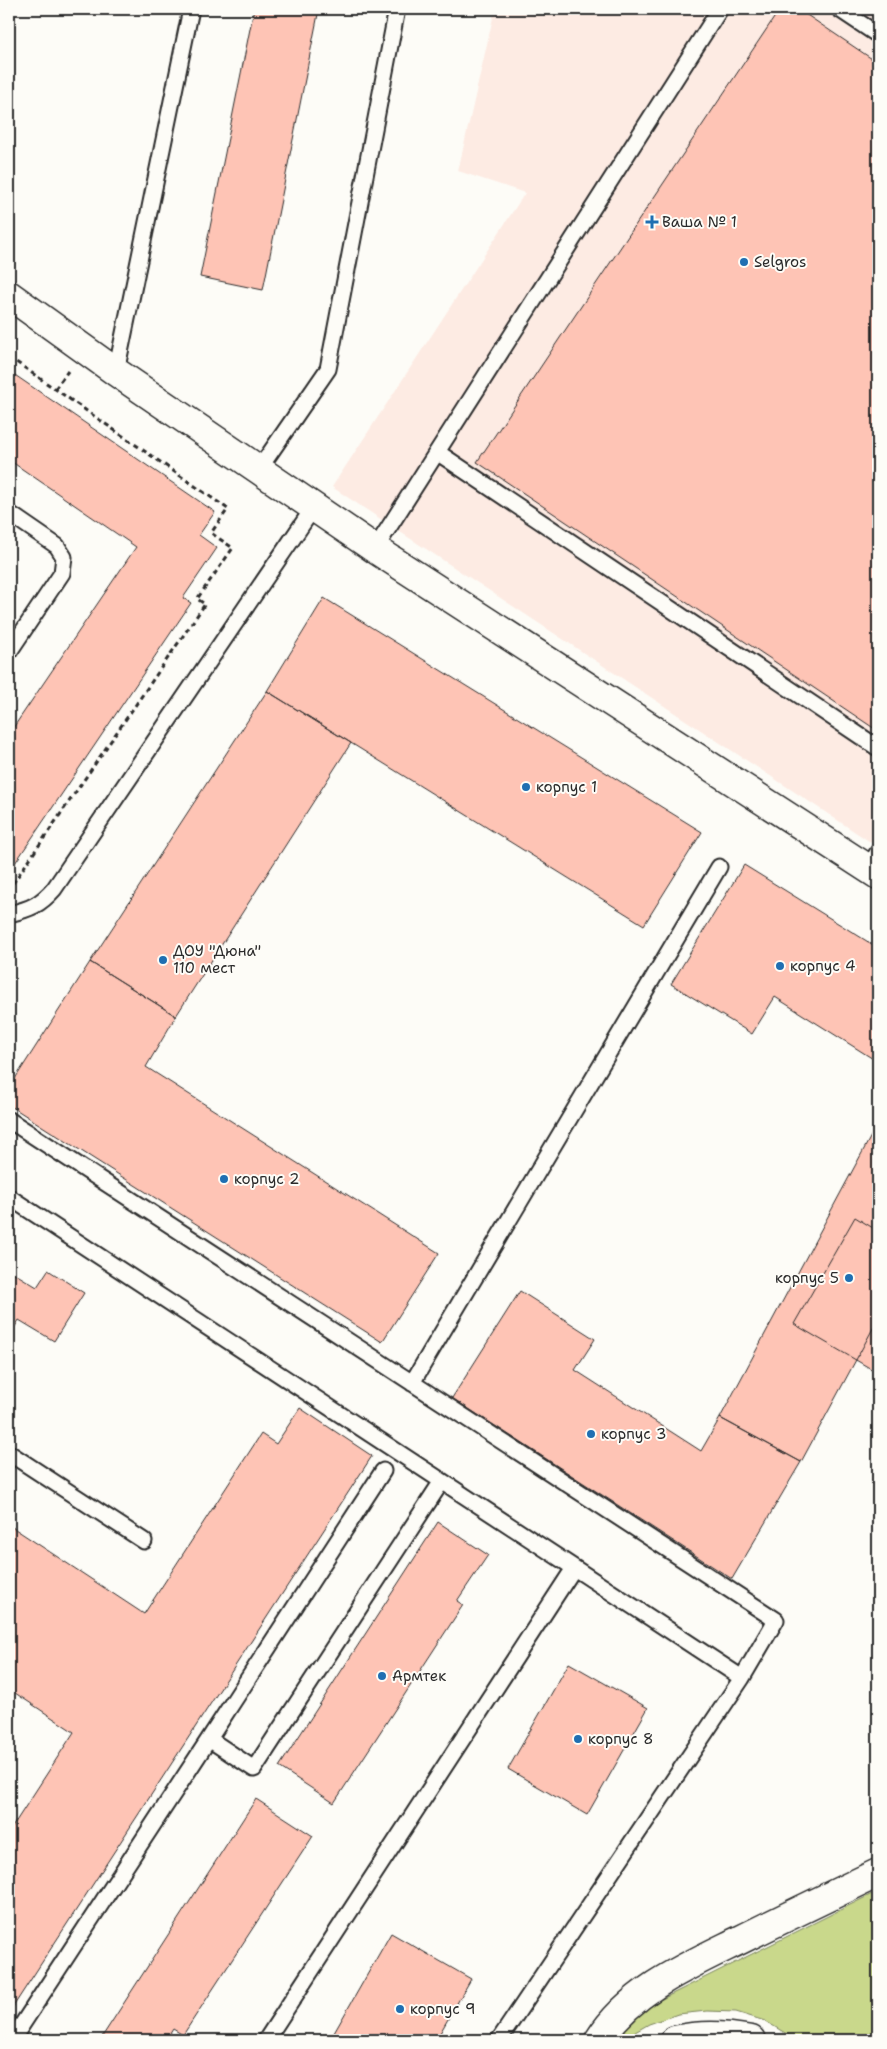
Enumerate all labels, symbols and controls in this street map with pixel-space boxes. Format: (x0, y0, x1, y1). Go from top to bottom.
place label: Ваша № 1 (662, 212, 737, 232)
marker: Ваша № 1 (646, 216, 658, 228)
place label: Selgros (754, 252, 806, 272)
marker: Selgros (738, 256, 750, 268)
place label: корпус 1 (536, 777, 597, 797)
marker: корпус 1 (520, 781, 532, 793)
place label: ДОУ "Дюна" 110 мест (173, 941, 261, 978)
marker: ДОУ "Дюна" 110 мест (157, 954, 169, 966)
place label: корпус 4 (790, 956, 855, 976)
marker: корпус 4 (774, 960, 786, 972)
place label: корпус 2 (234, 1169, 299, 1189)
marker: корпус 2 (218, 1173, 230, 1185)
place label: корпус 5 (775, 1268, 839, 1288)
marker: корпус 5 (843, 1272, 855, 1284)
place label: корпус 3 (601, 1424, 666, 1444)
marker: корпус 3 (585, 1428, 597, 1440)
place label: Армтек (392, 1666, 446, 1686)
marker: Армтек (376, 1670, 388, 1682)
place label: корпус 8 (588, 1729, 653, 1749)
marker: корпус 8 (572, 1733, 584, 1745)
place label: корпус 9 (410, 1999, 475, 2019)
marker: корпус 9 (394, 2003, 406, 2015)

